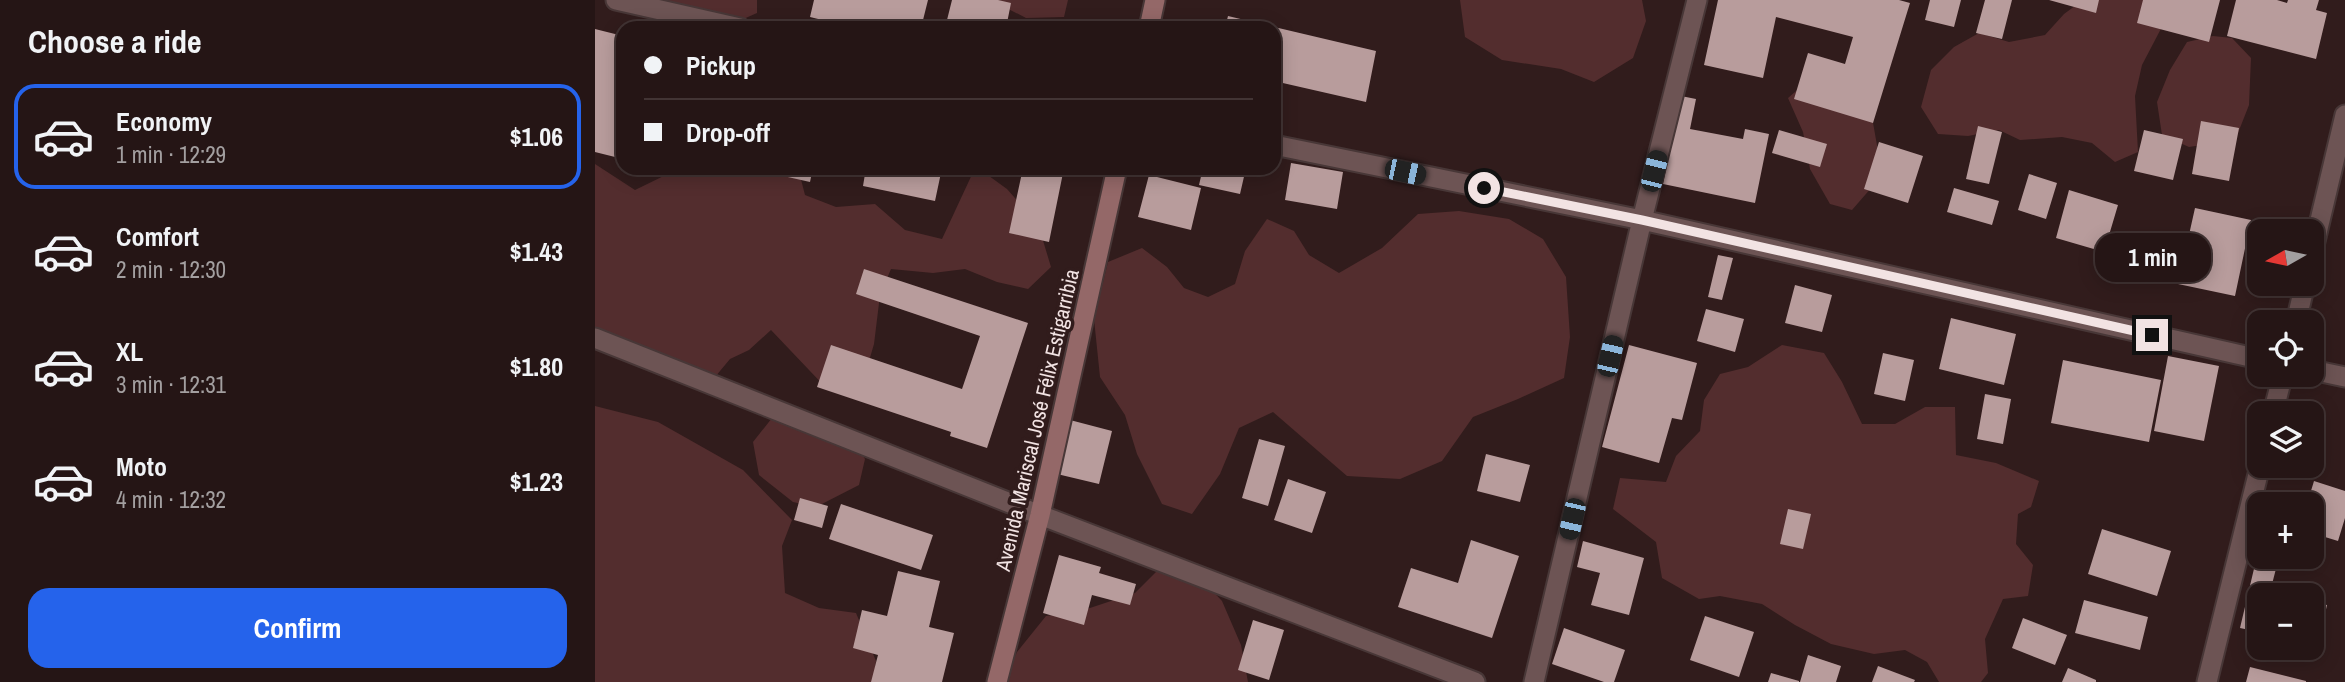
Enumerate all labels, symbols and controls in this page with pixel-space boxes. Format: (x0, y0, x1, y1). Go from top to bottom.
text: Choose a ride (28, 20, 202, 63)
text: Pickup (686, 48, 756, 83)
text: Economy (116, 104, 212, 139)
icon: car (32, 105, 95, 168)
text: Drop-off (686, 115, 770, 150)
text: $1.06 (510, 119, 563, 154)
text: 1 min · 12:29 (116, 139, 226, 170)
car (1639, 148, 1670, 194)
car (1383, 157, 1428, 187)
route start (1468, 172, 1500, 204)
text: Comfort (116, 219, 199, 254)
north arrow (2247, 219, 2324, 296)
map controls (2247, 219, 2324, 660)
icon: car (32, 220, 95, 283)
callout: 1 min (2094, 233, 2210, 282)
text: $1.43 (510, 234, 563, 269)
text: 1 min (2128, 242, 2178, 273)
text: 2 min · 12:30 (116, 254, 226, 285)
street label: Avenida Mariscal José Félix Estigarribia (988, 266, 1086, 575)
button: locate (2247, 310, 2324, 387)
route end (2136, 319, 2168, 351)
car (1596, 333, 1625, 379)
text: XL (116, 334, 143, 369)
icon: car (32, 335, 95, 398)
text: $1.80 (510, 349, 563, 384)
text: 3 min · 12:31 (116, 369, 226, 400)
button: layers (2247, 401, 2324, 478)
text: Moto (116, 449, 167, 484)
icon: car (32, 450, 95, 513)
text: $1.23 (510, 464, 563, 499)
text: 4 min · 12:32 (116, 484, 226, 515)
button: + (2247, 492, 2324, 569)
car (1558, 496, 1587, 542)
button: − (2247, 583, 2324, 660)
button: Confirm (28, 588, 567, 668)

